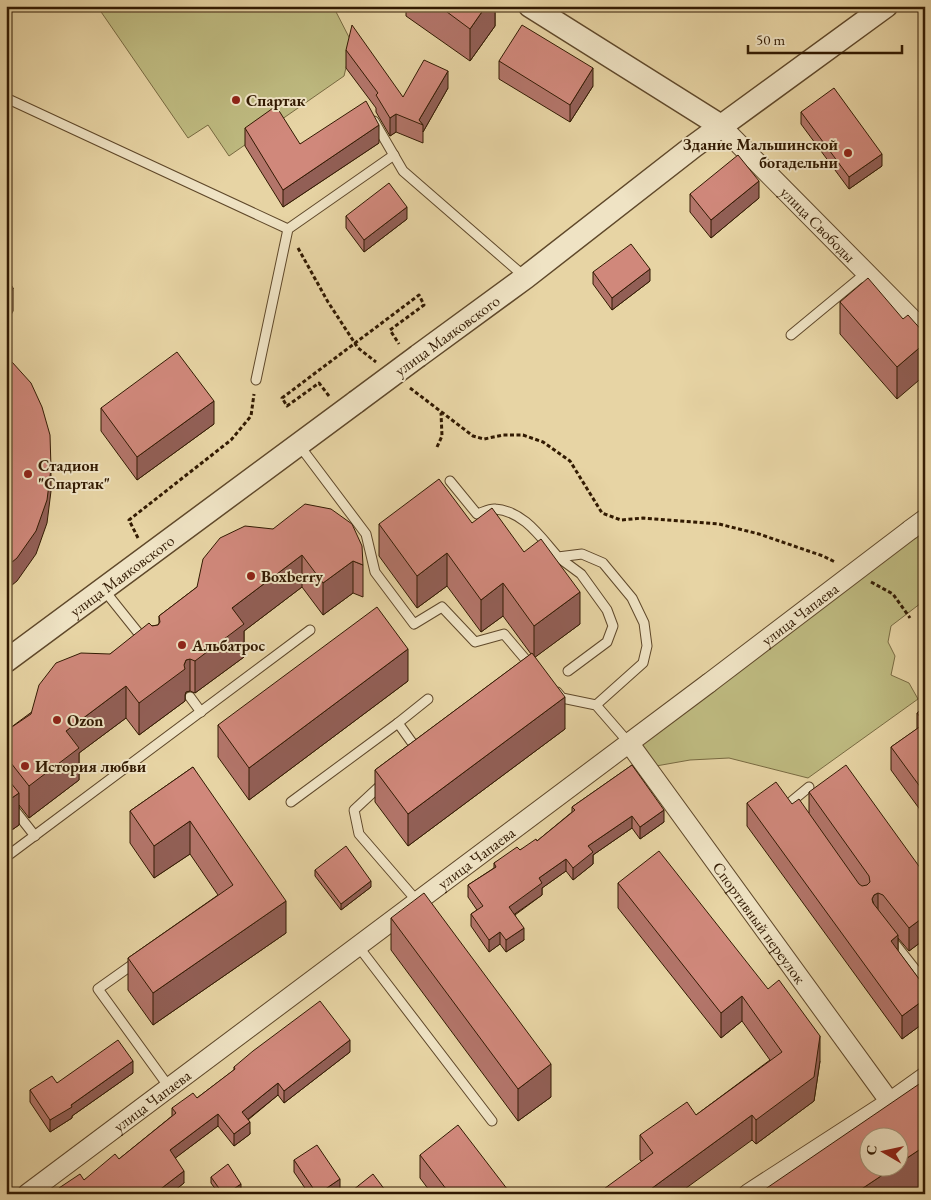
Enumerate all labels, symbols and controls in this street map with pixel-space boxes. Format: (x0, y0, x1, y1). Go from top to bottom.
scale bar (748, 22, 902, 54)
text: 50 m (756, 30, 785, 49)
place label: Спартак (246, 90, 305, 111)
marker: Спартак (230, 94, 242, 106)
place label: Здание Мальшинской богадельни (683, 134, 839, 173)
marker: Здание Мальшинской богадельни (842, 147, 854, 159)
street label: улица Свободы (776, 182, 860, 267)
street label: улица Маяковского (390, 290, 504, 381)
place label: Стадион "Спартак" (38, 455, 110, 494)
marker: Стадион "Спартак" (22, 468, 34, 480)
street label: улица Маяковского (65, 530, 179, 621)
place label: Boxberry (261, 566, 323, 587)
marker: Boxberry (245, 570, 257, 582)
street label: улица Чапаева (757, 578, 843, 650)
place label: Альбатрос (191, 635, 265, 656)
marker: Альбатрос (176, 639, 188, 651)
place label: Ozon (67, 710, 103, 731)
marker: Ozon (51, 714, 63, 726)
place label: История любви (35, 756, 147, 777)
marker: История любви (19, 760, 31, 772)
street label: улица Чапаева (433, 822, 520, 894)
street label: Спортивный переулок (708, 858, 811, 988)
street label: улица Чапаева (109, 1065, 196, 1137)
north arrow (858, 1128, 908, 1178)
text: С (861, 1144, 881, 1156)

